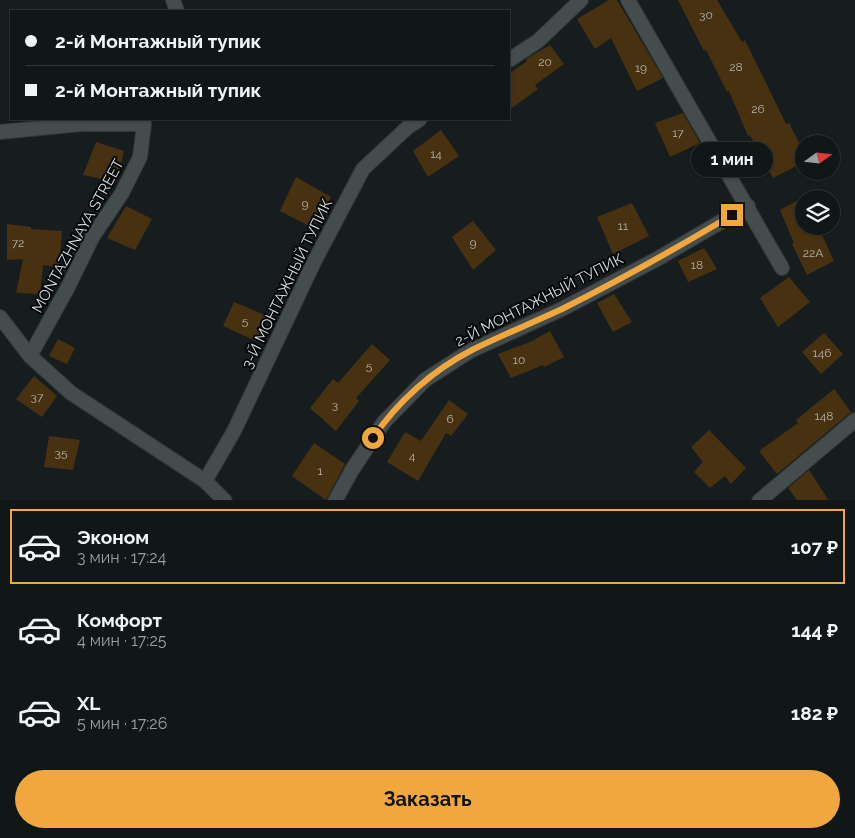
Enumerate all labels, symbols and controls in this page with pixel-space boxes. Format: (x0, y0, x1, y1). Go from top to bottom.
house number: 30 (699, 8, 713, 22)
text: 2-й Монтажный тупик (55, 30, 261, 52)
house number: 20 (538, 55, 552, 69)
house number: 28 (729, 60, 743, 74)
house number: 19 (635, 61, 647, 75)
text: 2-й Монтажный тупик (55, 79, 261, 101)
house number: 26 (751, 102, 765, 116)
house number: 17 (672, 126, 684, 140)
north arrow (795, 135, 840, 180)
map controls (795, 135, 840, 235)
callout: 1 мин (691, 142, 773, 178)
house number: 14 (430, 147, 442, 161)
text: 1 мин (711, 150, 753, 169)
street label: MONTAZHNAYA STREET (28, 156, 128, 316)
button: layers (795, 190, 840, 235)
street label: 3-Й МОНТАЖНЫЙ ТУПИК (238, 196, 336, 372)
house number: 9 (301, 197, 309, 211)
route end (721, 204, 743, 226)
house number: 11 (618, 219, 628, 233)
house number: 72 (12, 236, 24, 250)
house number: 9 (469, 236, 477, 250)
house number: 22А (803, 246, 823, 260)
street label: 2-Й МОНТАЖНЫЙ ТУПИК (452, 249, 627, 350)
house number: 18 (691, 258, 703, 272)
house number: 5 (242, 314, 249, 328)
house number: 146 (813, 346, 831, 360)
house number: 10 (513, 353, 525, 367)
house number: 5 (366, 359, 373, 373)
house number: 37 (31, 390, 44, 404)
house number: 3 (332, 398, 338, 412)
house number: 148 (815, 409, 833, 423)
house number: 6 (446, 412, 454, 426)
route start (362, 427, 384, 449)
house number: 35 (55, 446, 68, 460)
house number: 4 (409, 449, 416, 463)
house number: 1 (317, 464, 323, 478)
icon: car (17, 524, 62, 569)
text: Эконом (77, 526, 149, 548)
text: 107 ₽ (791, 536, 838, 558)
text: 3 мин · 17:24 (77, 548, 166, 567)
icon: car (17, 607, 62, 652)
text: Комфорт (77, 609, 162, 631)
text: 144 ₽ (791, 619, 838, 641)
text: 4 мин · 17:25 (77, 631, 166, 650)
icon: car (17, 690, 62, 735)
text: XL (77, 692, 100, 714)
text: 182 ₽ (791, 702, 838, 724)
text: 5 мин · 17:26 (77, 714, 167, 733)
button: Заказать (15, 770, 840, 828)

